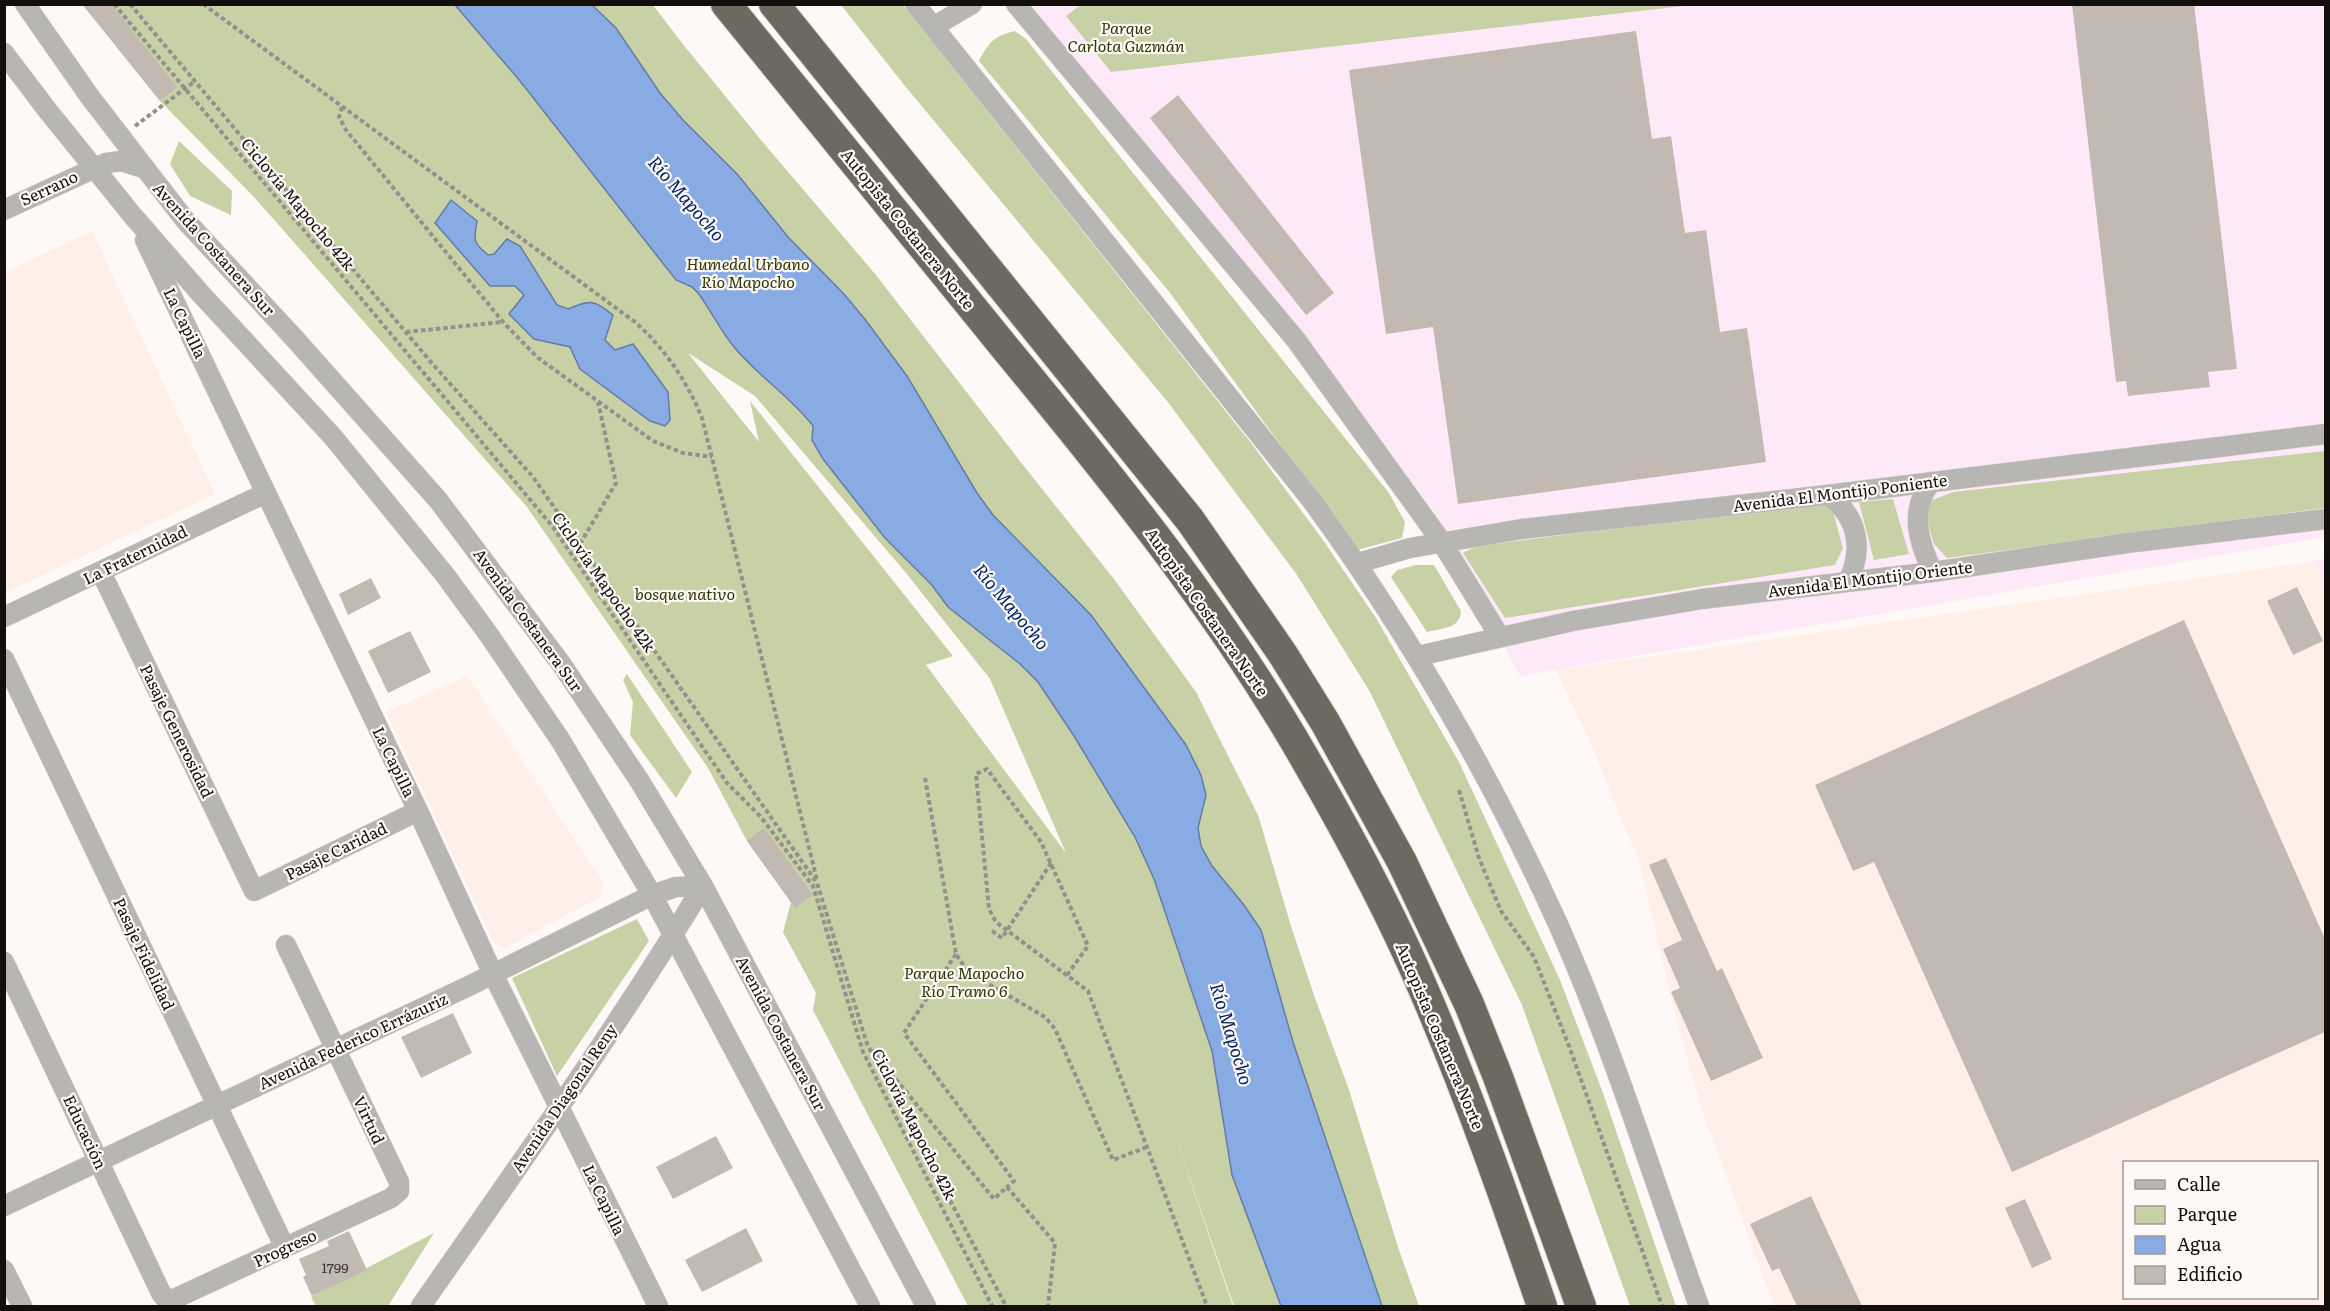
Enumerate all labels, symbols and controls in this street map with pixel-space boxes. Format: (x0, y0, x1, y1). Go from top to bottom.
park label: Parque Carlota Guzmán (1068, 15, 1185, 57)
street label: Ciclovía Mapocho 42k (236, 132, 362, 275)
street label: Autopista Costanera Norte (836, 143, 981, 314)
water label: Río Mapocho (642, 149, 732, 247)
street label: Serrano (16, 163, 81, 211)
street label: Avenida Costanera Sur (148, 176, 282, 321)
park label: Humedal Urbano Río Mapocho (686, 251, 810, 293)
street label: La Capilla (158, 283, 214, 362)
street label: Avenida El Montijo Poniente (1731, 467, 1948, 517)
street label: Ciclovía Mapocho 42k (547, 506, 663, 657)
street label: La Fraternidad (78, 518, 191, 590)
street label: Autopista Costanera Norte (1140, 522, 1275, 701)
street label: Avenida Costanera Sur (468, 543, 589, 697)
street label: Avenida El Montijo Oriente (1766, 554, 1974, 602)
water label: Río Mapocho (968, 557, 1056, 655)
park label: bosque nativo (635, 581, 735, 605)
street label: Pasaje Generosidad (135, 660, 221, 802)
street label: La Capilla (367, 722, 423, 801)
street label: Pasaje Caridad (281, 815, 391, 885)
street label: Pasaje Fidelidad (108, 893, 182, 1014)
street label: Autopista Costanera Norte (1391, 938, 1491, 1133)
street label: Avenida Costanera Sur (731, 951, 833, 1115)
park label: Parque Mapocho Río Tramo 6 (904, 960, 1024, 1002)
water label: Río Mapocho (1204, 979, 1261, 1088)
street label: Avenida Federico Errázuriz (254, 986, 451, 1095)
street label: Avenida Diagonal Reny (504, 1018, 623, 1177)
street label: Ciclovía Mapocho 42k (866, 1044, 963, 1203)
street label: Educación (58, 1090, 114, 1173)
street label: Virtud (348, 1092, 392, 1148)
street label: La Capilla (577, 1160, 633, 1239)
legend (2123, 1161, 2318, 1299)
text: Calle (2177, 1170, 2220, 1197)
text: Parque (2177, 1200, 2237, 1227)
street label: Progreso (249, 1222, 320, 1272)
text: Agua (2177, 1230, 2222, 1257)
house number: 1799 (321, 1257, 349, 1277)
text: Edificio (2177, 1260, 2243, 1287)

